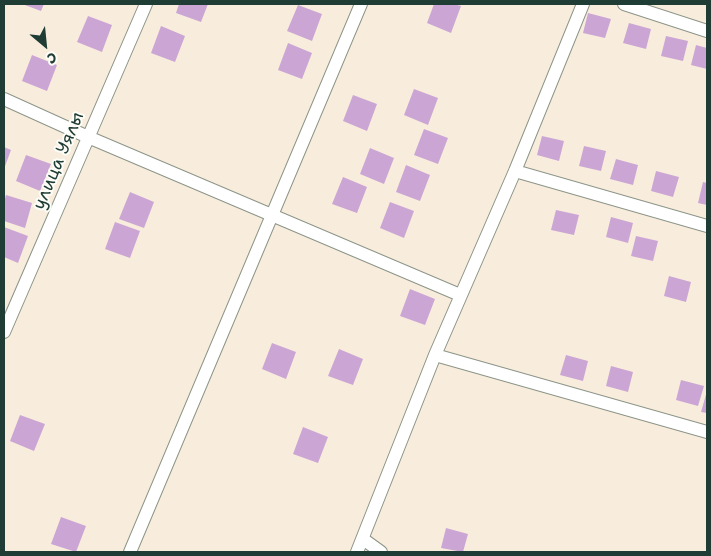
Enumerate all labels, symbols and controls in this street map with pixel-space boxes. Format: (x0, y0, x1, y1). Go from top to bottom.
north arrow (20, 20, 70, 70)
text: С (44, 48, 60, 68)
street label: улица Уялы (29, 109, 89, 213)

